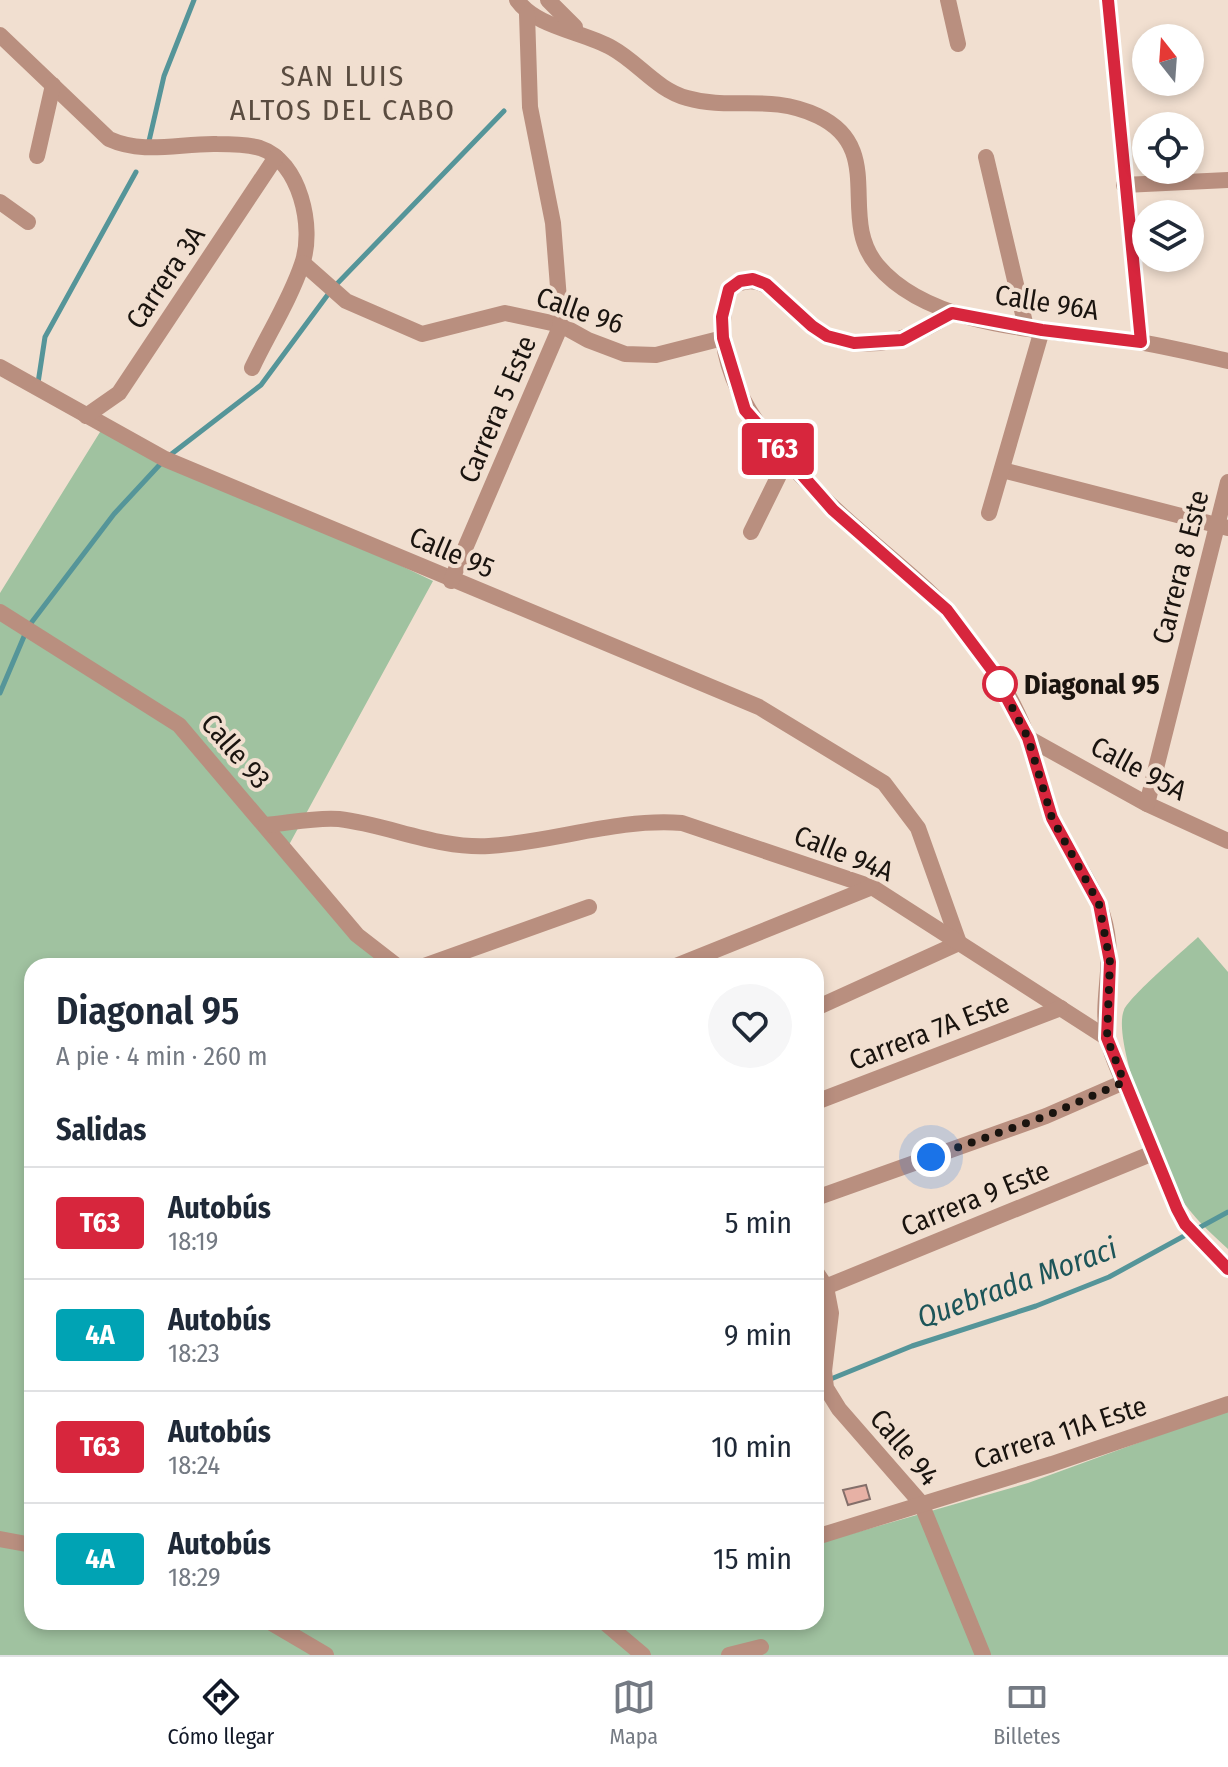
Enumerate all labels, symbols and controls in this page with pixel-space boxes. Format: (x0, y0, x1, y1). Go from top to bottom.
north arrow (1132, 24, 1204, 96)
map controls (1132, 24, 1204, 272)
district label: SAN LUIS ALTOS DEL CABO (230, 58, 456, 128)
button: locate (1132, 112, 1204, 184)
button: layers (1132, 200, 1204, 272)
street label: Carrera 3A (119, 219, 212, 335)
street label: Calle 96A (993, 278, 1101, 327)
street label: Calle 96 (532, 280, 628, 341)
street label: Carrera 5 Este (452, 331, 543, 488)
line badge: T63 (732, 423, 824, 475)
text: T63 (758, 432, 798, 465)
street label: Carrera 8 Este (1145, 487, 1216, 648)
street label: Calle 95 (404, 520, 499, 585)
marker: Diagonal 95 (983, 667, 1017, 701)
place label: Diagonal 95 (1024, 668, 1160, 701)
street label: Calle 93 (194, 707, 277, 795)
street label: Calle 95A (1085, 730, 1192, 807)
street label: Calle 94A (789, 819, 899, 888)
button: heart (708, 984, 792, 1068)
street label: Carrera 7A Este (844, 986, 1014, 1077)
text: Diagonal 95 (56, 988, 239, 1034)
text: A pie · 4 min · 260 m (56, 1041, 267, 1072)
text: Salidas (56, 1112, 146, 1148)
your location (911, 1137, 951, 1177)
street label: Carrera 9 Este (896, 1154, 1054, 1243)
text: Autobús (168, 1190, 271, 1226)
text: 5 min (725, 1205, 792, 1241)
text: T63 (80, 1206, 120, 1239)
text: 18:19 (168, 1226, 218, 1257)
water label: Quebrada Moraci (912, 1230, 1122, 1336)
text: Autobús (168, 1302, 271, 1338)
text: 9 min (724, 1317, 792, 1353)
text: 4A (85, 1318, 115, 1351)
text: 18:23 (168, 1338, 220, 1369)
street label: Carrera 11A Este (970, 1389, 1151, 1476)
street label: Calle 94 (863, 1402, 946, 1492)
text: Autobús (168, 1414, 271, 1450)
text: 10 min (711, 1429, 792, 1465)
text: T63 (80, 1430, 120, 1463)
text: 18:24 (168, 1450, 220, 1481)
text: Autobús (168, 1526, 271, 1562)
text: 15 min (713, 1541, 792, 1577)
text: 4A (85, 1542, 115, 1575)
text: 18:29 (168, 1562, 221, 1593)
tab: Cómo llegar (168, 1675, 274, 1750)
tab: Mapa (609, 1675, 658, 1750)
tab: Billetes (993, 1675, 1060, 1750)

